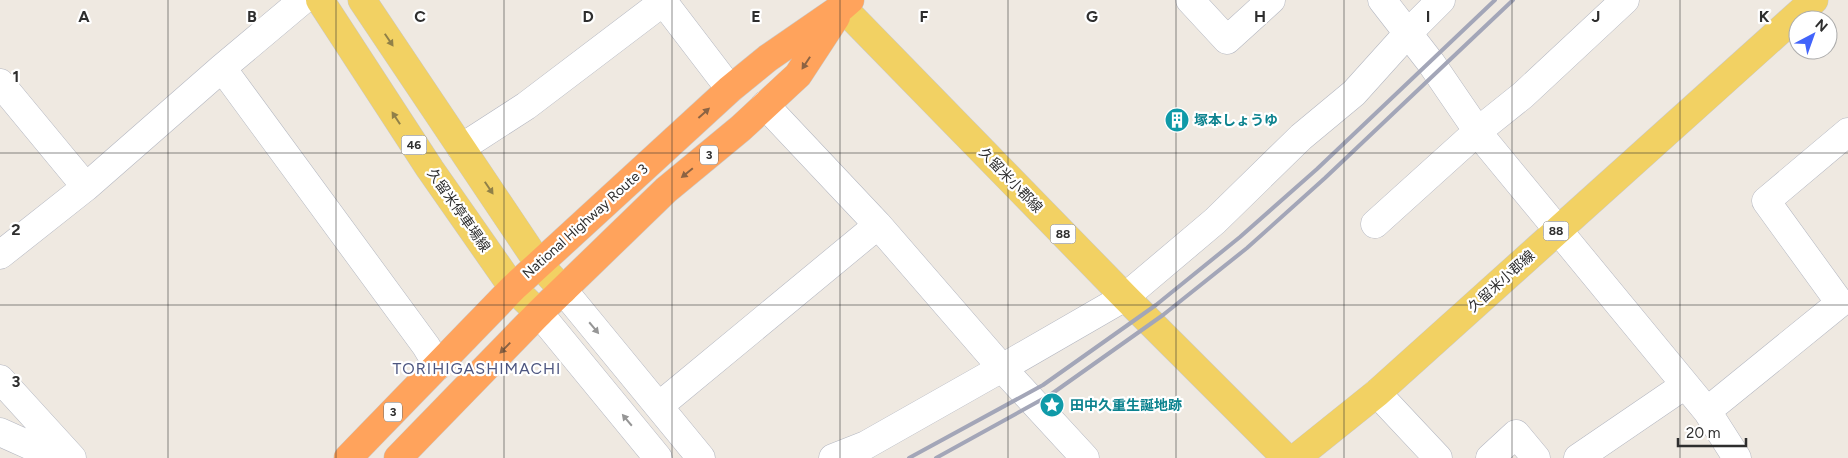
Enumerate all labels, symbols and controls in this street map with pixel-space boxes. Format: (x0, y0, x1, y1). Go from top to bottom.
text: A (78, 7, 90, 26)
text: B (247, 7, 257, 26)
text: C (414, 7, 426, 26)
text: D (582, 7, 594, 26)
text: E (751, 7, 761, 26)
text: F (920, 7, 929, 26)
text: G (1086, 7, 1098, 26)
text: H (1254, 7, 1266, 26)
text: I (1426, 7, 1430, 26)
text: J (1592, 7, 1600, 26)
text: K (1759, 7, 1770, 26)
north arrow (1788, 10, 1838, 60)
text: N (1812, 16, 1831, 36)
one-way arrow (384, 34, 394, 47)
one-way arrow (801, 56, 811, 69)
text: 1 (13, 67, 19, 86)
one-way arrow (698, 107, 710, 119)
building icon: 塚本しょうゆ (1164, 107, 1190, 133)
one-way arrow (391, 111, 401, 124)
place label: 塚本しょうゆ (1194, 112, 1278, 129)
road number: 46 (402, 136, 426, 154)
street label: 久留米小郡線 (975, 144, 1046, 216)
road number: 3 (700, 146, 718, 164)
street label: National Highway Route 3 (519, 160, 652, 282)
street label: 久留米停車場線 (424, 165, 494, 255)
one-way arrow (681, 167, 694, 178)
one-way arrow (484, 182, 493, 195)
text: 2 (11, 220, 21, 239)
road number: 88 (1544, 222, 1568, 240)
road number: 88 (1050, 224, 1076, 243)
street label: 久留米小郡線 (1464, 247, 1538, 316)
one-way arrow (588, 321, 599, 334)
one-way arrow (499, 342, 511, 354)
district label: TORIHIGASHIMACHI (393, 359, 561, 378)
text: 3 (12, 372, 21, 391)
place icon: 田中久重生誕地跡 (1039, 392, 1065, 418)
place label: 田中久重生誕地跡 (1070, 397, 1182, 414)
road number: 3 (384, 402, 402, 422)
one-way arrow (622, 414, 633, 427)
scale bar (1678, 416, 1746, 448)
text: 20 m (1686, 424, 1720, 442)

